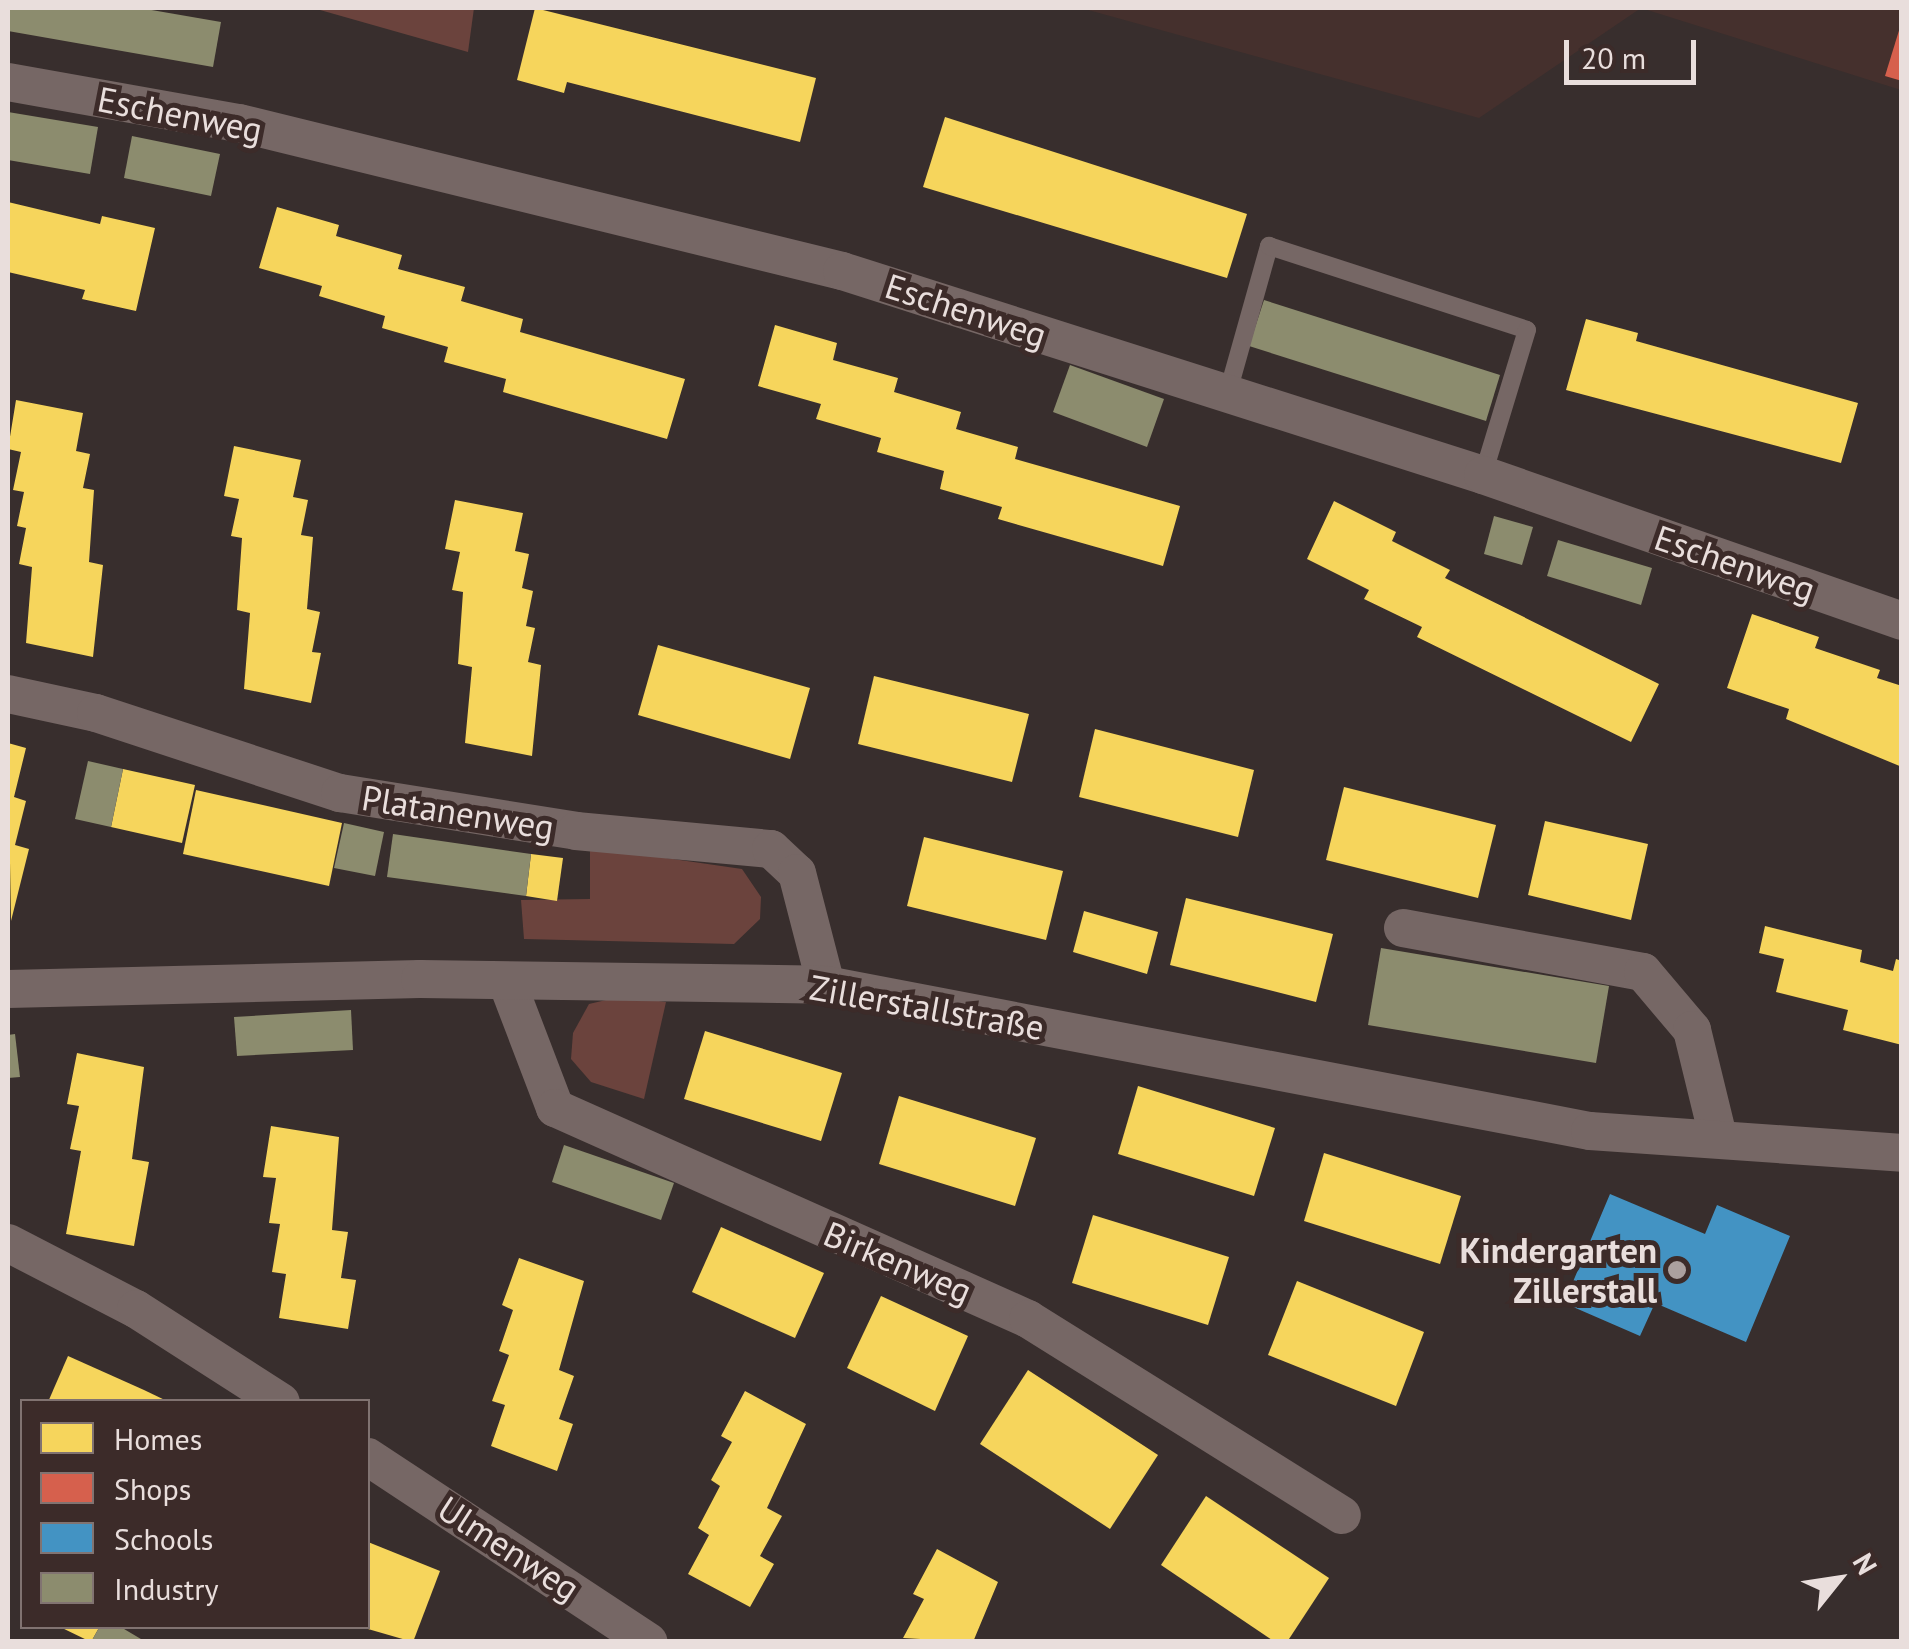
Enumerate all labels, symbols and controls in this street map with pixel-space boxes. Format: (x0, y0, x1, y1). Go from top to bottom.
scale bar (1569, 20, 1702, 82)
text: 20 m (1581, 38, 1646, 77)
street label: Eschenweg (94, 77, 266, 151)
street label: Eschenweg (880, 264, 1052, 356)
street label: Eschenweg (1649, 516, 1821, 610)
street label: Platanenweg (359, 776, 557, 848)
street label: Zillerstallstraße (806, 966, 1048, 1048)
street label: Birkenweg (818, 1212, 978, 1312)
place label: Kindergarten Zillerstall (1460, 1229, 1657, 1311)
marker: Kindergarten Zillerstall (1666, 1259, 1688, 1281)
legend (20, 1399, 370, 1629)
text: Homes (114, 1419, 202, 1458)
text: Shops (114, 1469, 191, 1508)
street label: Ulmenweg (431, 1487, 587, 1609)
text: Schools (114, 1519, 213, 1558)
north arrow (1789, 1529, 1889, 1629)
text: N (1845, 1547, 1886, 1581)
text: Industry (114, 1569, 218, 1608)

